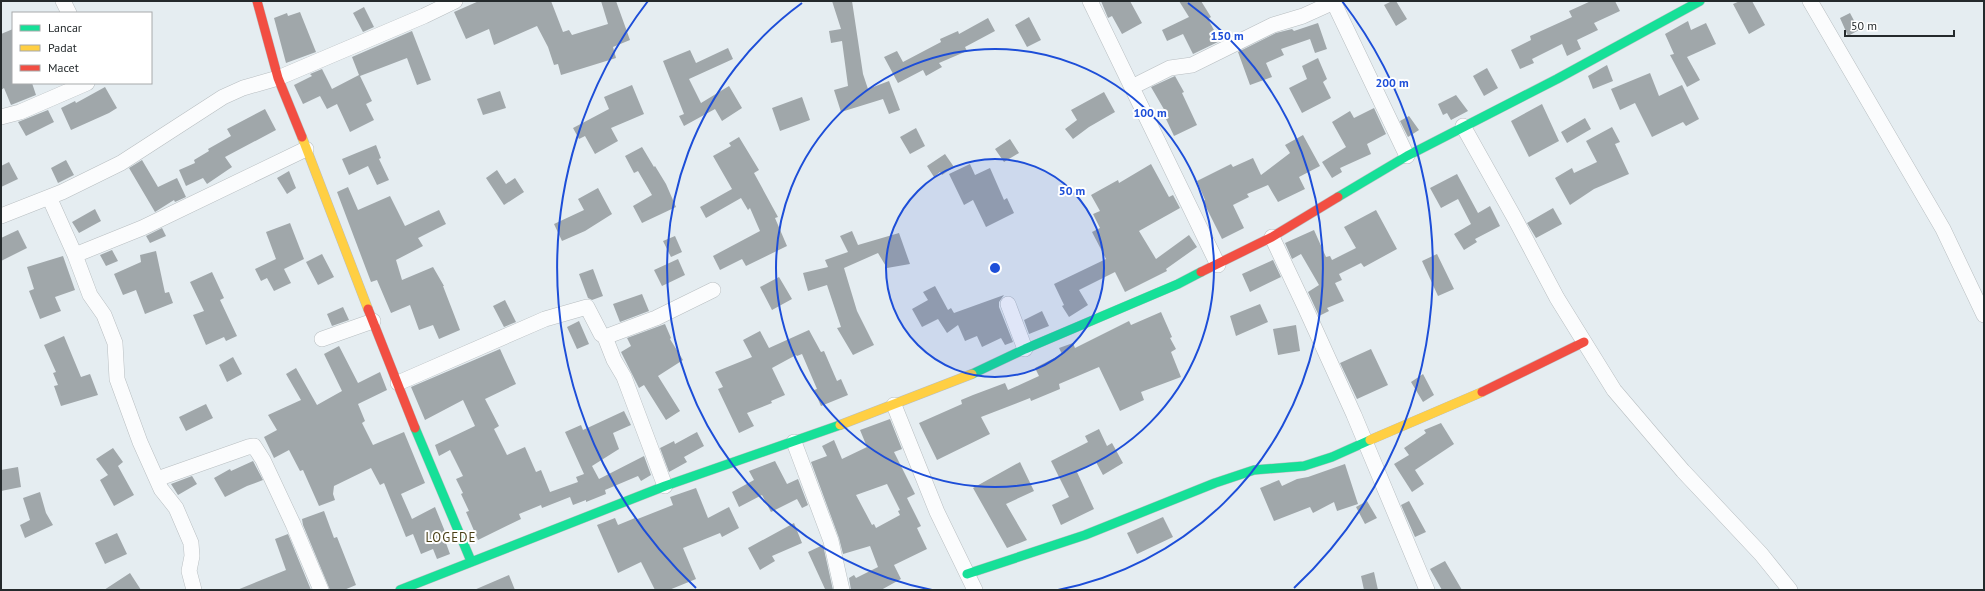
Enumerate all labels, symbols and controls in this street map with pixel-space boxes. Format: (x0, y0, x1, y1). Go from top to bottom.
legend (12, 12, 152, 84)
scale bar (1845, 12, 1954, 38)
text: 50 m (1851, 18, 1877, 33)
text: Lancar (48, 20, 82, 35)
text: 150 m (1210, 28, 1244, 43)
text: Padat (48, 40, 77, 55)
text: Macet (48, 60, 79, 75)
text: 200 m (1375, 75, 1409, 90)
text: 100 m (1133, 105, 1167, 120)
text: 50 m (1059, 183, 1085, 198)
centre of rings (988, 261, 1002, 275)
district label: LOGEDE (425, 529, 477, 546)

